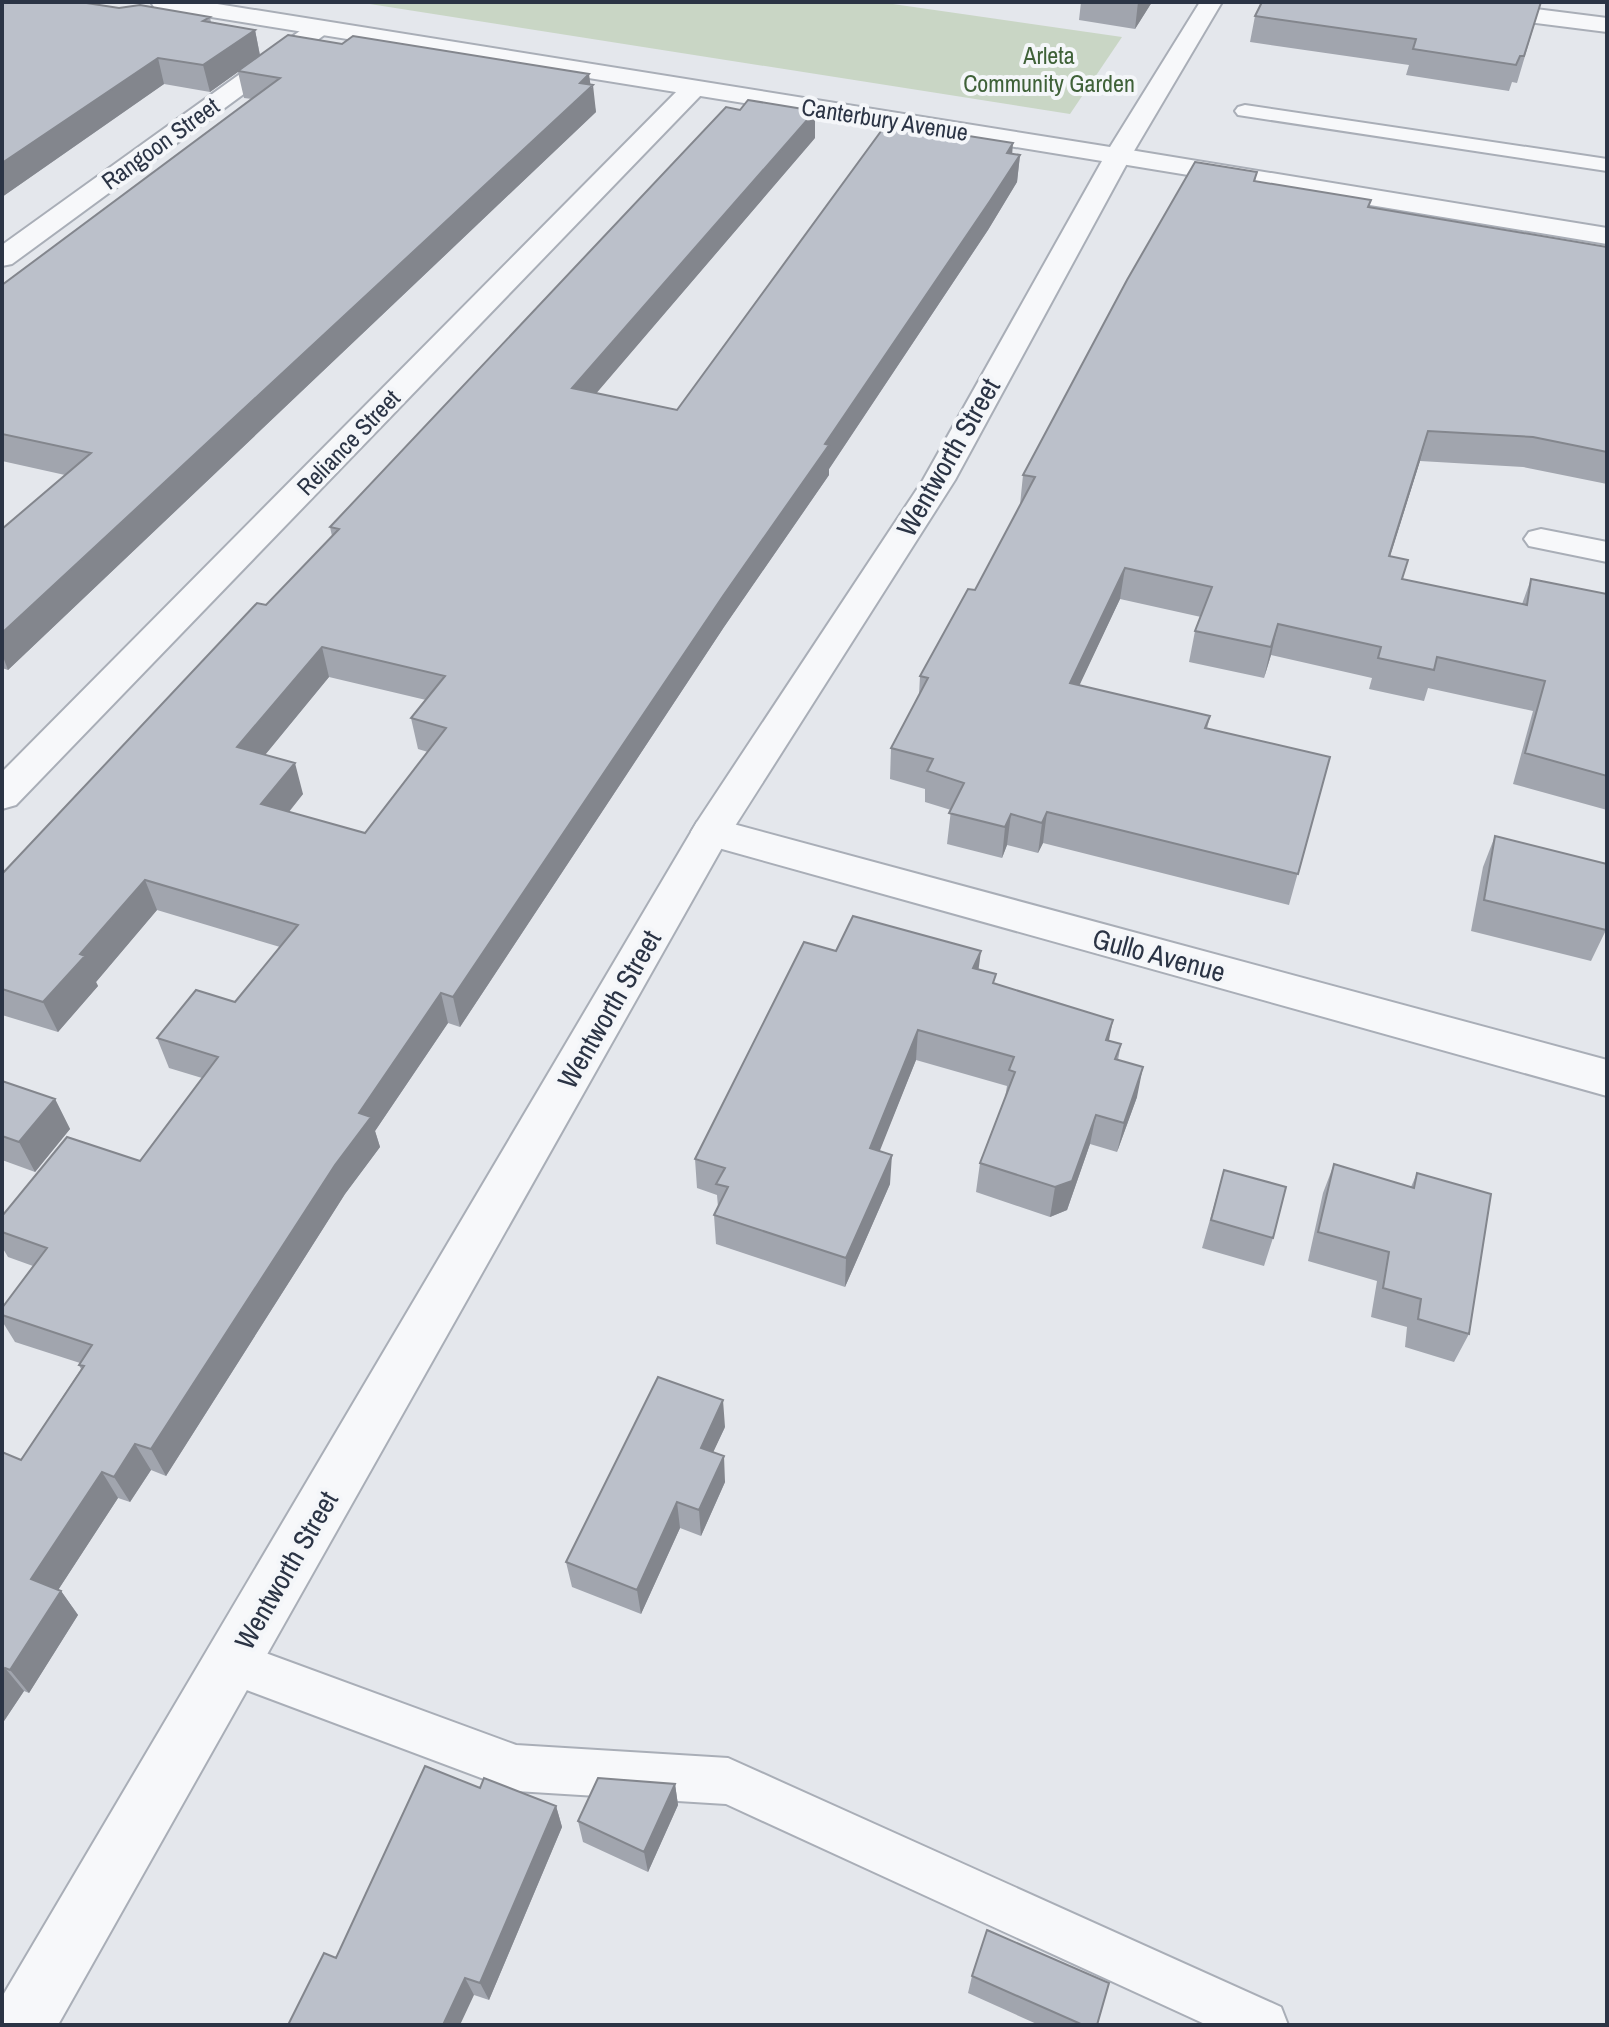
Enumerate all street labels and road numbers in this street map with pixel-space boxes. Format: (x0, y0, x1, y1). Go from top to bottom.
street label: Rangoon Street (95, 89, 226, 196)
street label: Canterbury Avenue (799, 90, 971, 148)
street label: Wentworth Street (887, 371, 1009, 543)
street label: Reliance Street (289, 382, 407, 502)
street label: Gullo Avenue (1088, 919, 1230, 991)
street label: Wentworth Street (548, 923, 670, 1095)
street label: Wentworth Street (225, 1484, 347, 1656)

